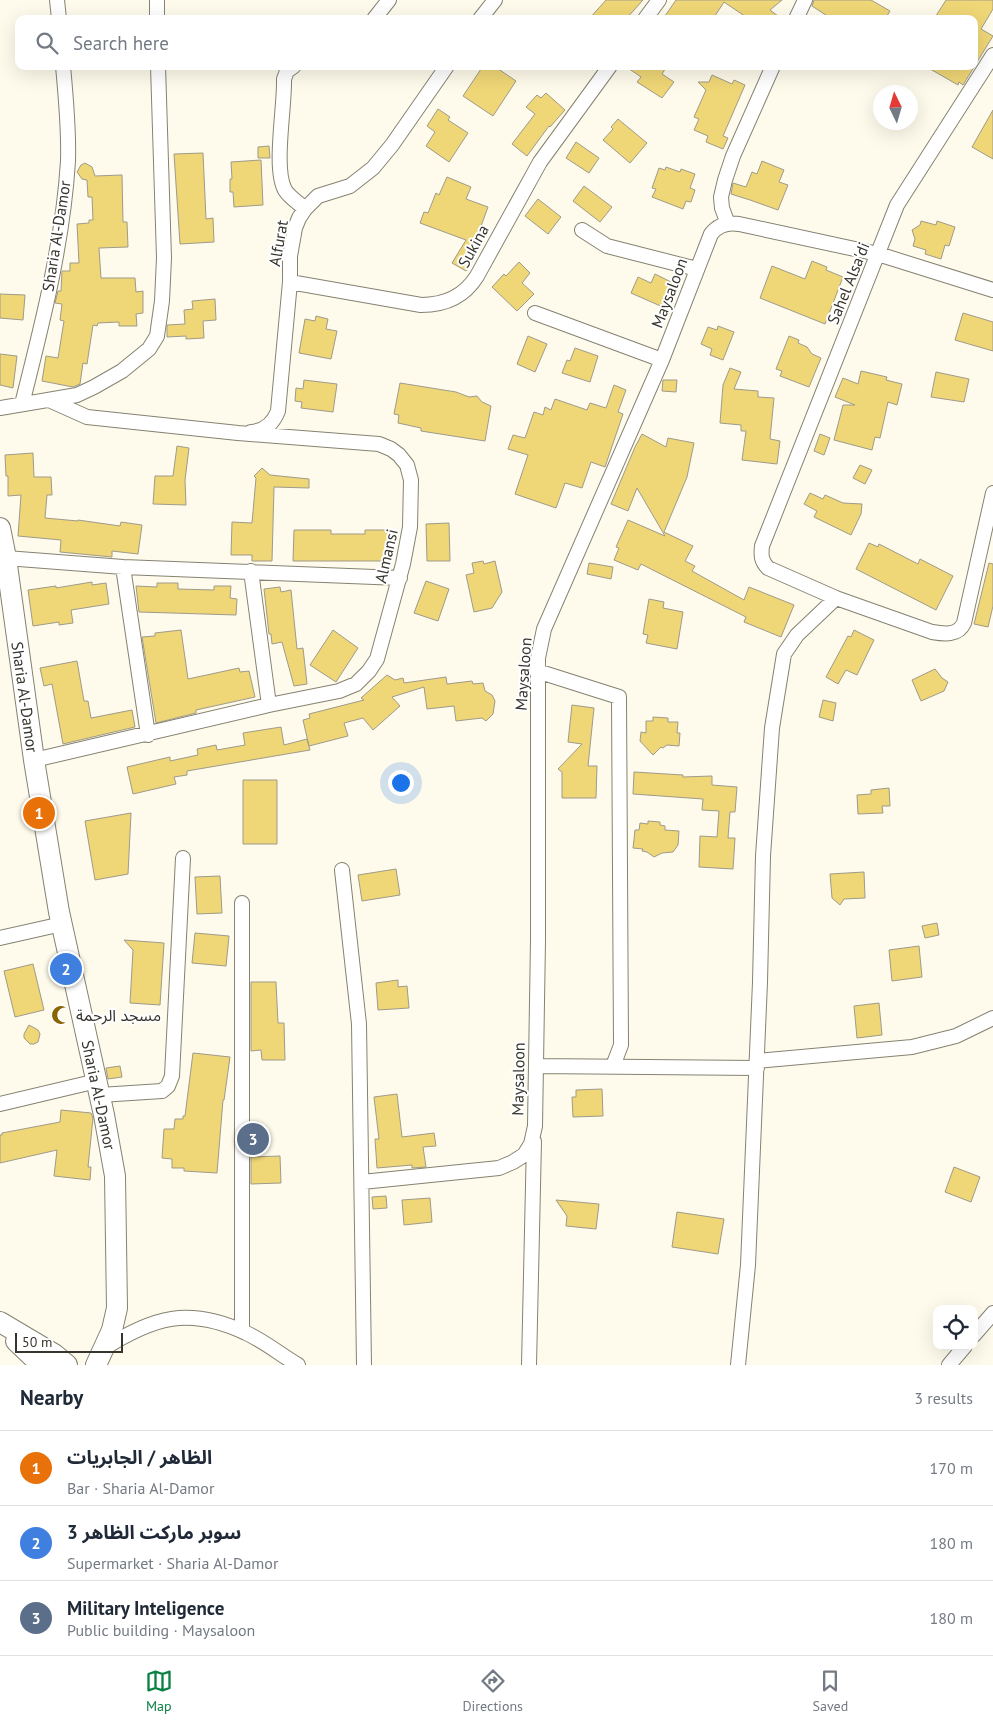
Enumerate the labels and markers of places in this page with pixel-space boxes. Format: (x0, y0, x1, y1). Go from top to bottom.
pin: 1 (23, 794, 55, 832)
pin: 2 (50, 950, 82, 988)
mosque icon: مسجد الرحمة (50, 1004, 72, 1026)
place label: مسجد الرحمة (76, 1005, 161, 1025)
pin: 3 (237, 1120, 269, 1158)

